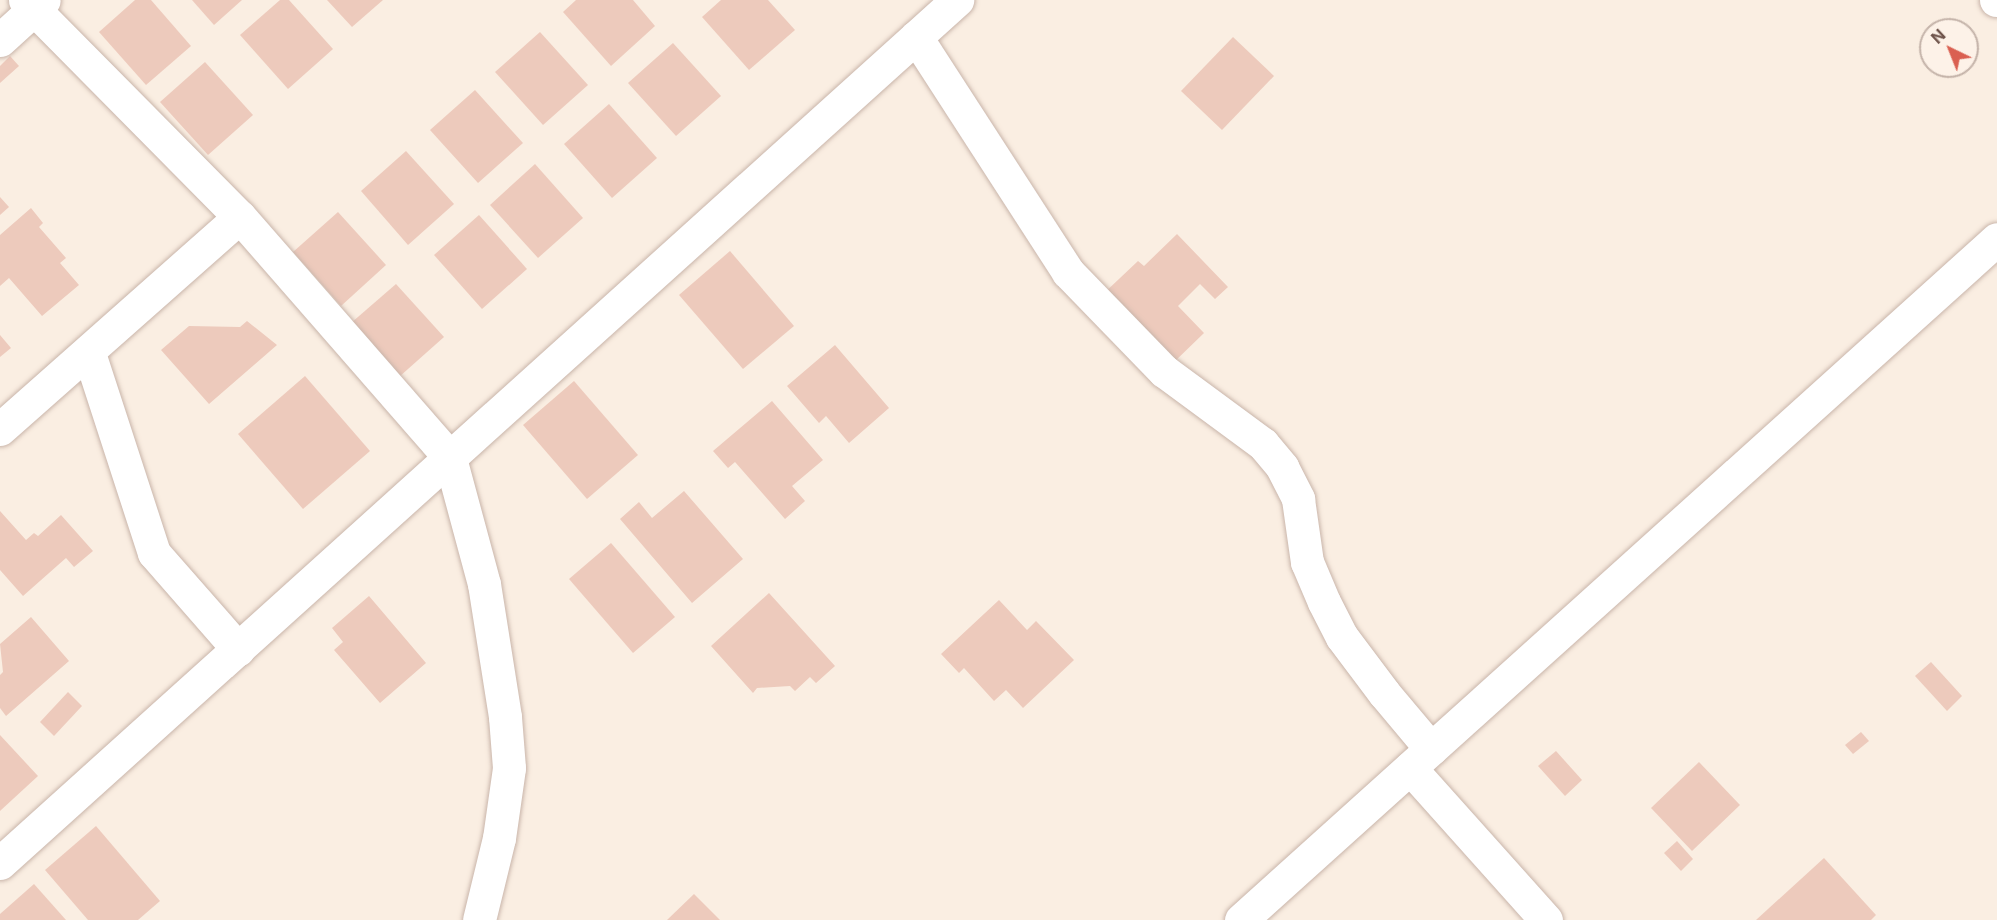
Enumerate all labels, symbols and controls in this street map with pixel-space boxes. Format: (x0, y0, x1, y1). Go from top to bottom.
north arrow (1919, 18, 1979, 78)
text: N (1927, 25, 1949, 48)

